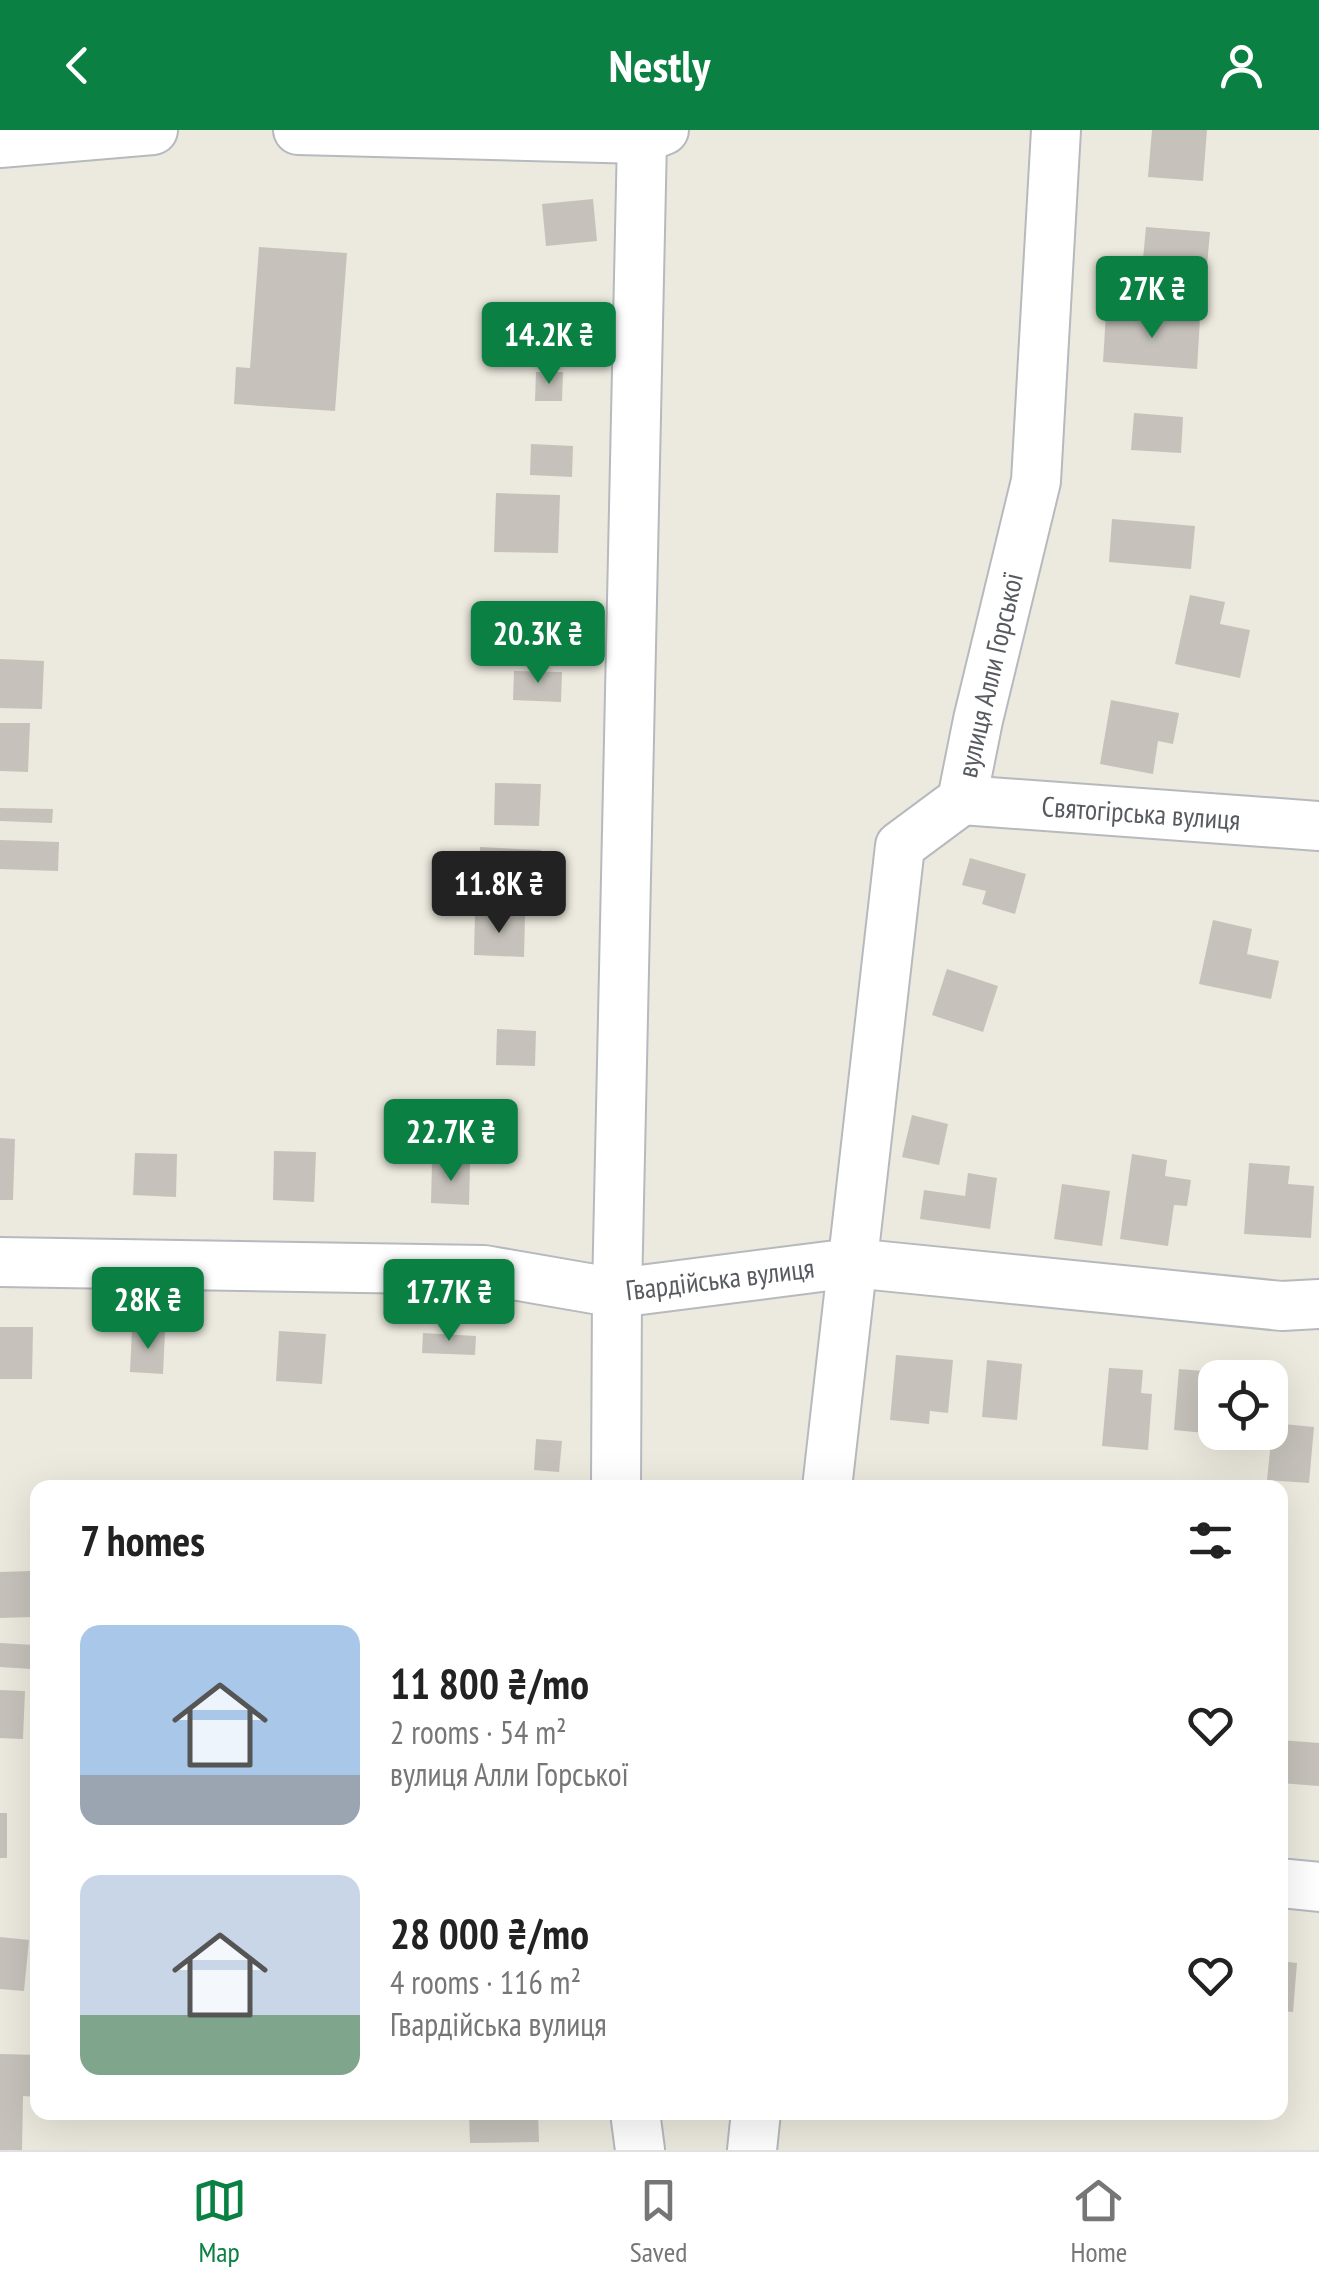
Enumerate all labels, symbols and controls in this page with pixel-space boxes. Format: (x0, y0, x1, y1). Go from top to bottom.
text: Nestly (609, 36, 710, 94)
icon: back (50, 38, 105, 93)
icon: person (1214, 38, 1269, 93)
pin: 27K ₴ (1082, 256, 1222, 341)
text: 27K ₴ (1118, 267, 1186, 309)
pin: 14.2K ₴ (457, 302, 641, 387)
text: 14.2K ₴ (504, 313, 594, 355)
street label: вулиця Алли Горської (948, 569, 1031, 781)
pin: 20.3K ₴ (446, 601, 630, 686)
text: 20.3K ₴ (493, 612, 583, 654)
street label: Святогірська вулиця (1040, 787, 1242, 838)
pin: 11.8K ₴ (407, 851, 591, 936)
text: 11.8K ₴ (454, 862, 544, 904)
pin: 22.7K ₴ (359, 1099, 543, 1184)
text: 22.7K ₴ (406, 1110, 496, 1152)
street label: Гвардійська вулиця (624, 1249, 816, 1308)
pin: 17.7K ₴ (357, 1259, 541, 1344)
pin: 28K ₴ (78, 1267, 218, 1352)
text: 17.7K ₴ (405, 1270, 493, 1312)
text: 28K ₴ (114, 1278, 182, 1320)
map controls (1198, 1360, 1288, 1450)
button: locate (1198, 1360, 1288, 1450)
text: 7 homes (80, 1513, 205, 1568)
icon: filters (1183, 1513, 1238, 1568)
text: 11 800 ₴/mo (390, 1656, 589, 1711)
icon: home (160, 1665, 280, 1785)
icon: heart (1183, 1698, 1238, 1753)
text: 2 rooms · 54 m² (390, 1711, 567, 1753)
text: вулиця Алли Горської (390, 1753, 629, 1795)
text: 28 000 ₴/mo (390, 1906, 589, 1961)
icon: home (160, 1915, 280, 2035)
icon: heart (1183, 1948, 1238, 2003)
text: 4 rooms · 116 m² (390, 1961, 581, 2003)
text: Гвардійська вулиця (390, 2003, 607, 2045)
tab: Map (192, 2173, 247, 2270)
tab: Saved (630, 2173, 687, 2270)
tab: Home (1071, 2173, 1127, 2270)

